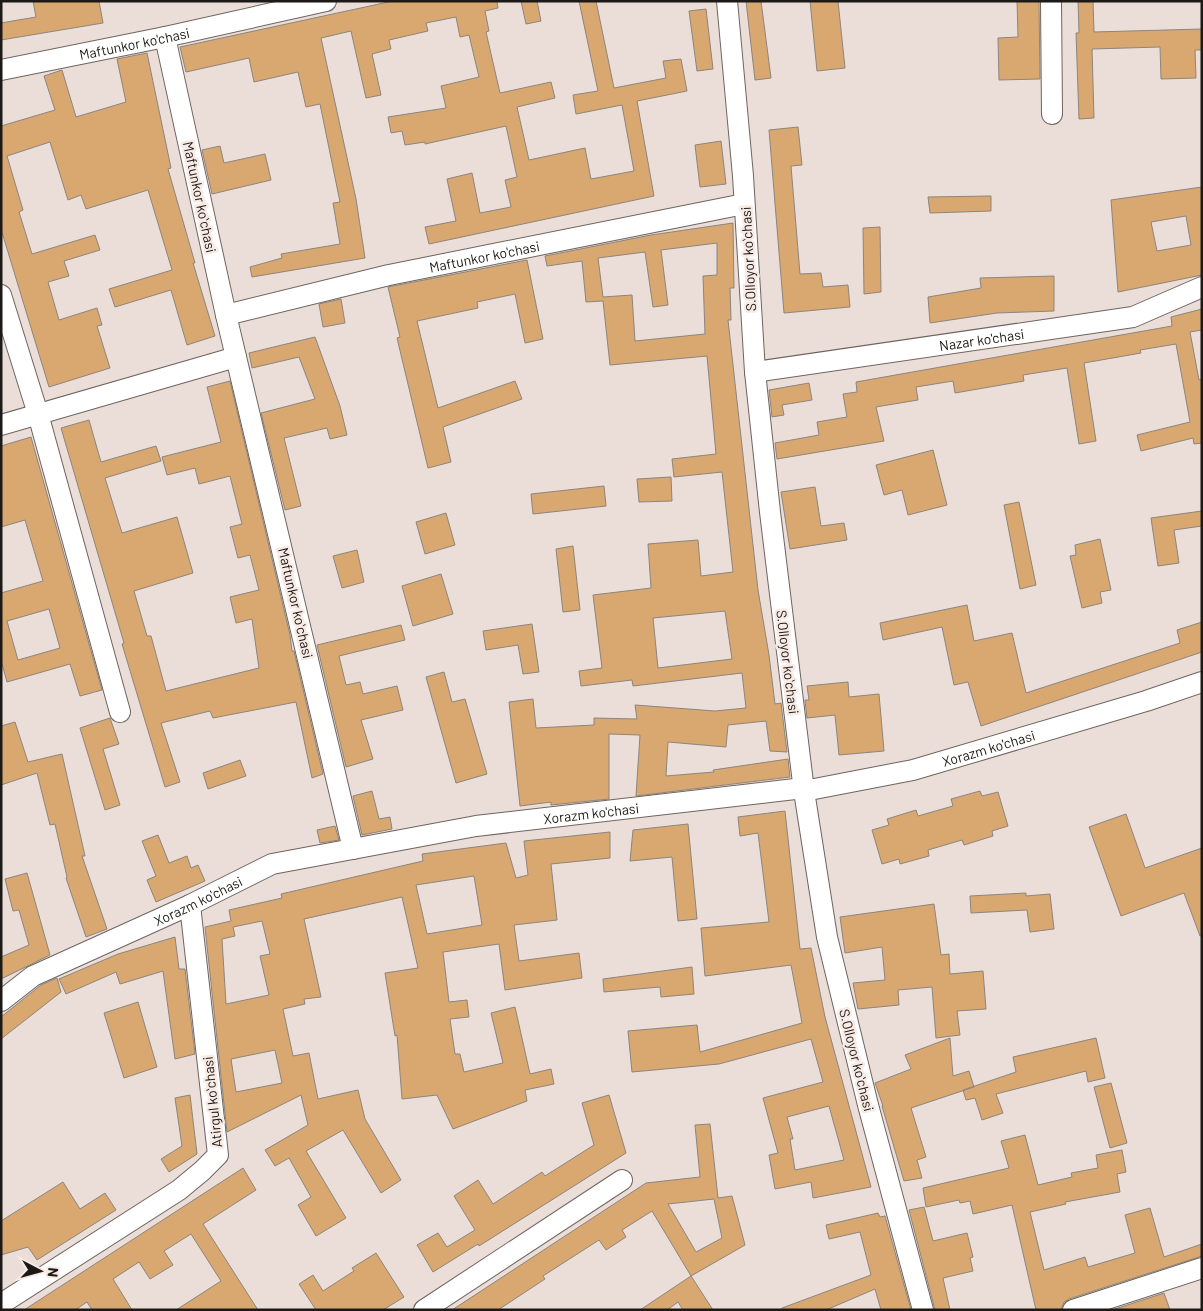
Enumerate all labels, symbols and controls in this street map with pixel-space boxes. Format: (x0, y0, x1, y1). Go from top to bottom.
street label: Maftunkor ko'chasi (78, 23, 191, 63)
street label: Maftunkor koʻchasi (180, 140, 220, 254)
street label: S.Olloyor koʻchasi (737, 206, 759, 312)
street label: Maftunkor ko'chasi (428, 237, 541, 275)
street label: Nazar ko'chasi (938, 324, 1025, 354)
street label: Maftunkor koʻchasi (275, 546, 317, 660)
street label: S.Olloyor koʻchasi (773, 609, 803, 715)
street label: Xorazm ko'chasi (940, 726, 1037, 770)
street label: Xorazm ko'chasi (542, 799, 640, 827)
street label: Xorazm ko'chasi (151, 872, 245, 929)
street label: S.Olloyor koʻchasi (836, 1007, 878, 1113)
street label: Atirgul koʻchasi (199, 1056, 225, 1148)
north arrow (15, 1246, 65, 1296)
text: N (44, 1267, 62, 1278)

